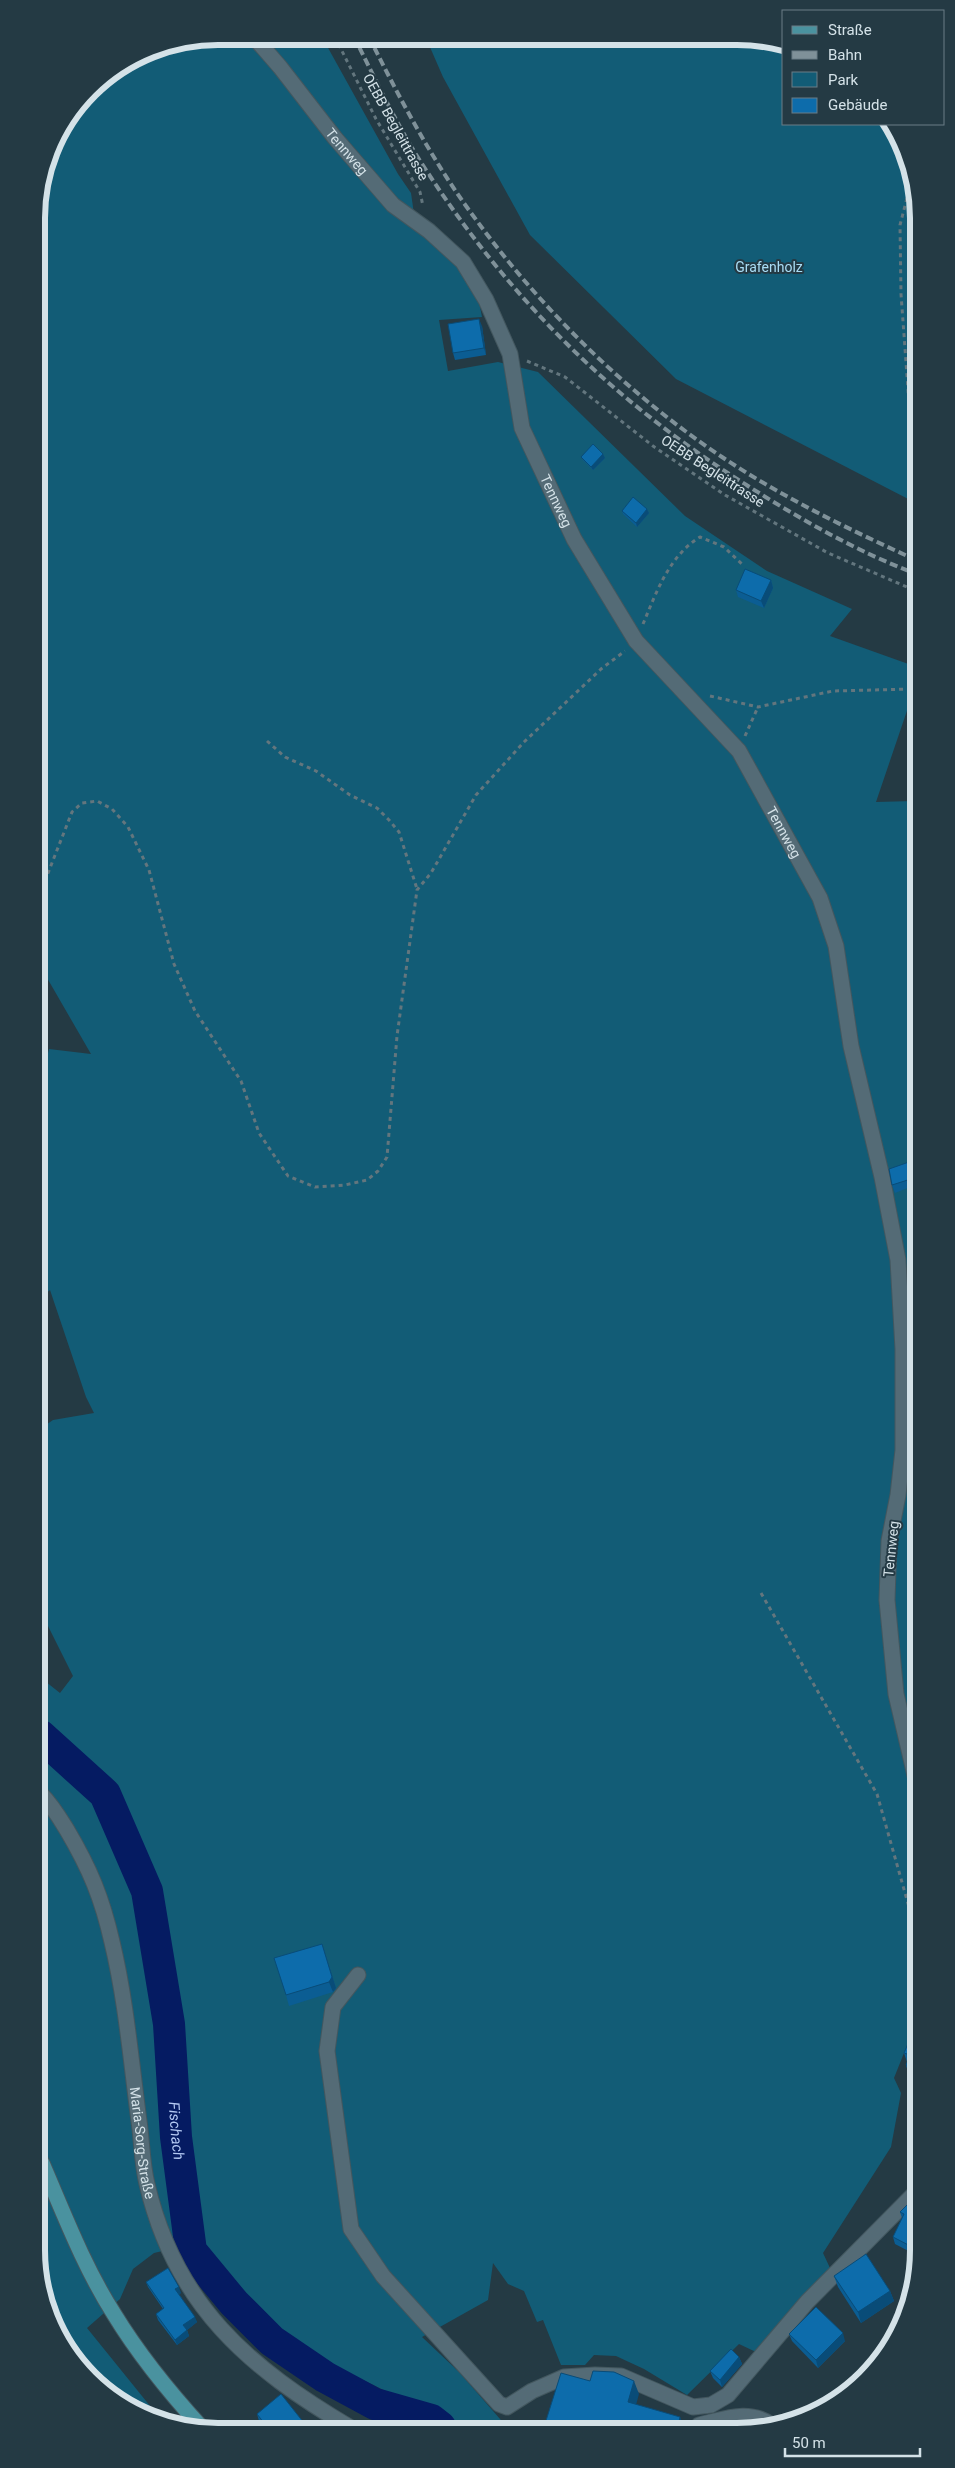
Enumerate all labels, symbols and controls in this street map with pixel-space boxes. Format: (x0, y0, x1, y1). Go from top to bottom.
legend (782, 10, 945, 125)
text: Straße (828, 21, 872, 39)
text: Bahn (828, 46, 862, 64)
street label: OEBB Begleittrasse (360, 71, 432, 183)
text: Park (828, 71, 859, 89)
text: Gebäude (828, 96, 887, 114)
street label: Tennweg (322, 125, 371, 178)
park label: Grafenholz (735, 259, 803, 275)
street label: OEBB Begleittrasse (658, 432, 768, 510)
street label: Tennweg (537, 472, 575, 530)
street label: Tennweg (763, 804, 804, 861)
street label: Tennweg (880, 1520, 902, 1578)
street label: Maria-Sorg-Straße (127, 2086, 158, 2201)
water label: Fischach (165, 2101, 188, 2161)
scale bar (785, 2426, 920, 2458)
text: 50 m (792, 2434, 826, 2452)

